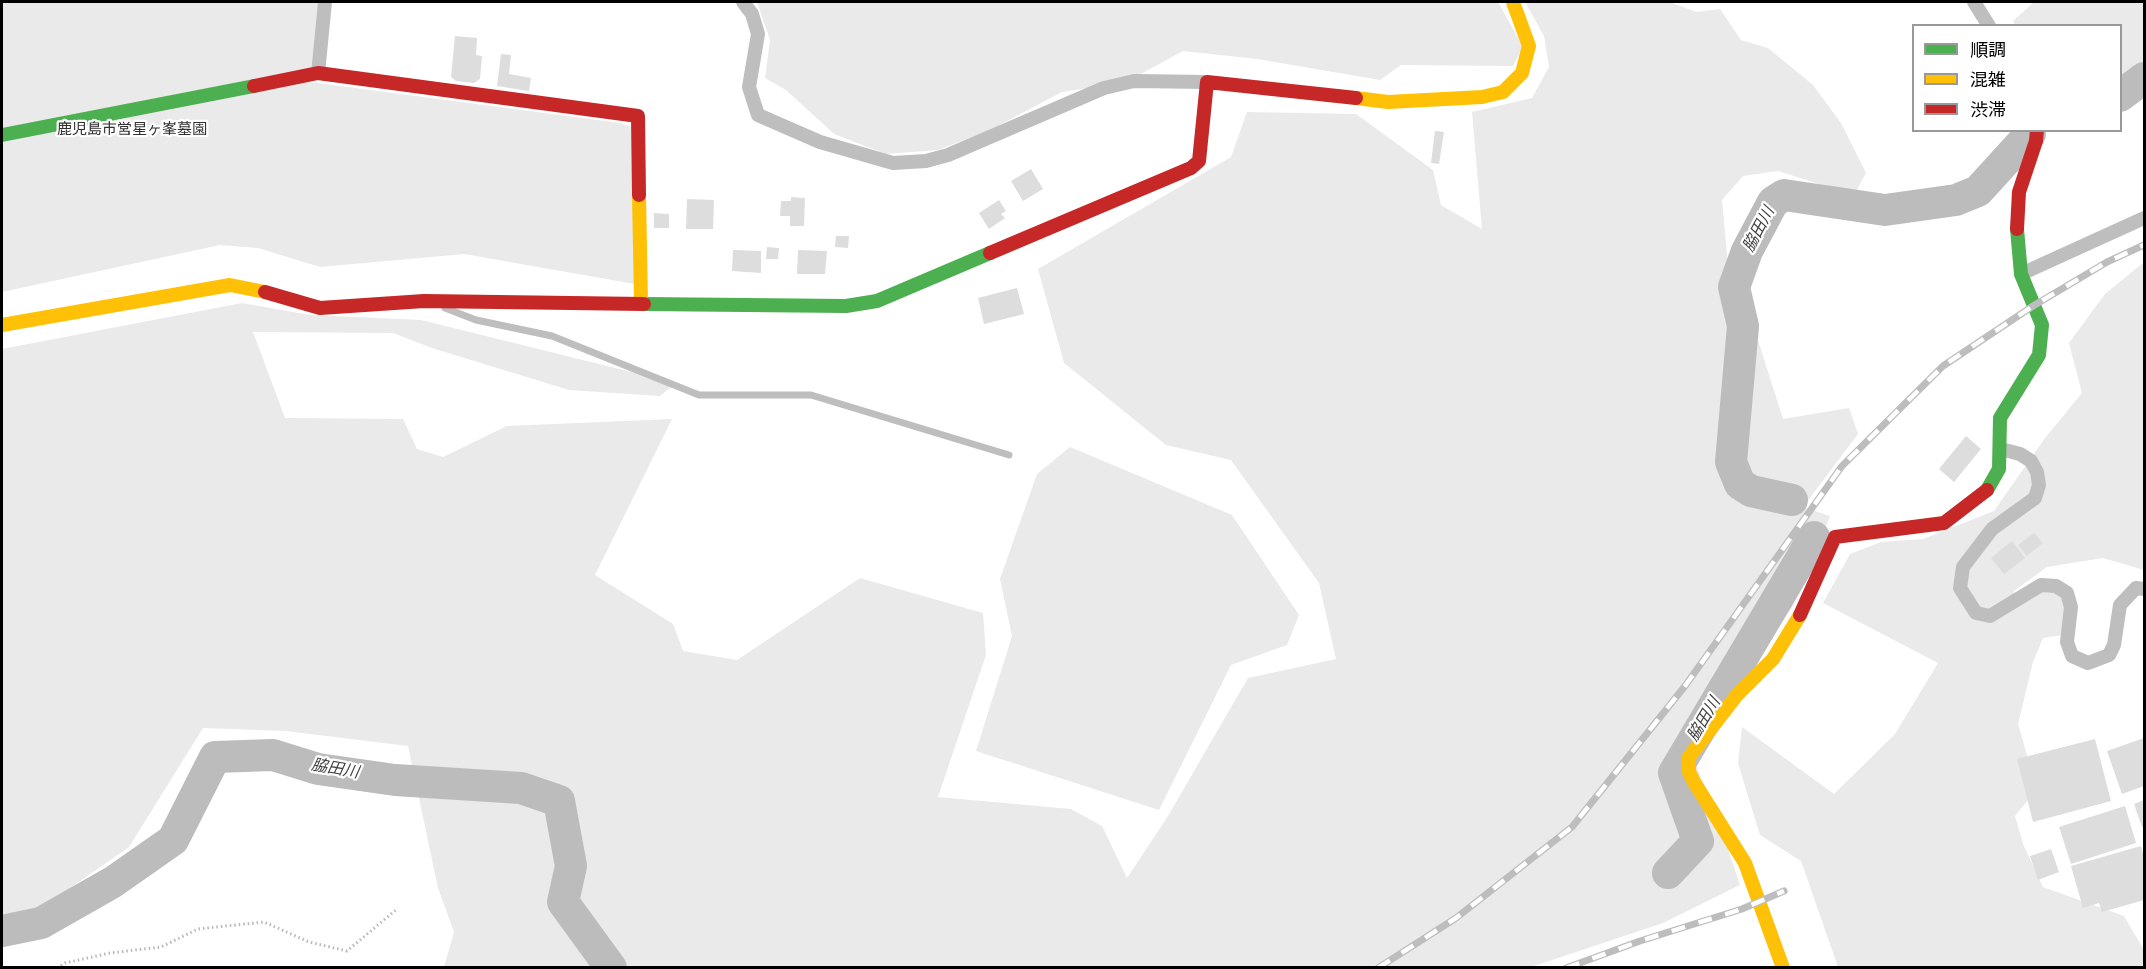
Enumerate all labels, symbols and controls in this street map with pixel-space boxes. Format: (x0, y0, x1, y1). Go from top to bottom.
legend (1912, 24, 2122, 132)
text: 順調 (1970, 38, 2006, 63)
text: 混雑 (1970, 68, 2006, 93)
text: 渋滞 (1970, 98, 2006, 123)
park label: 鹿児島市営星ヶ峯墓園 (57, 122, 207, 140)
water label: 脇田川 (1740, 204, 1780, 256)
water label: 脇田川 (1684, 694, 1726, 746)
water label: 脇田川 (310, 756, 360, 784)

